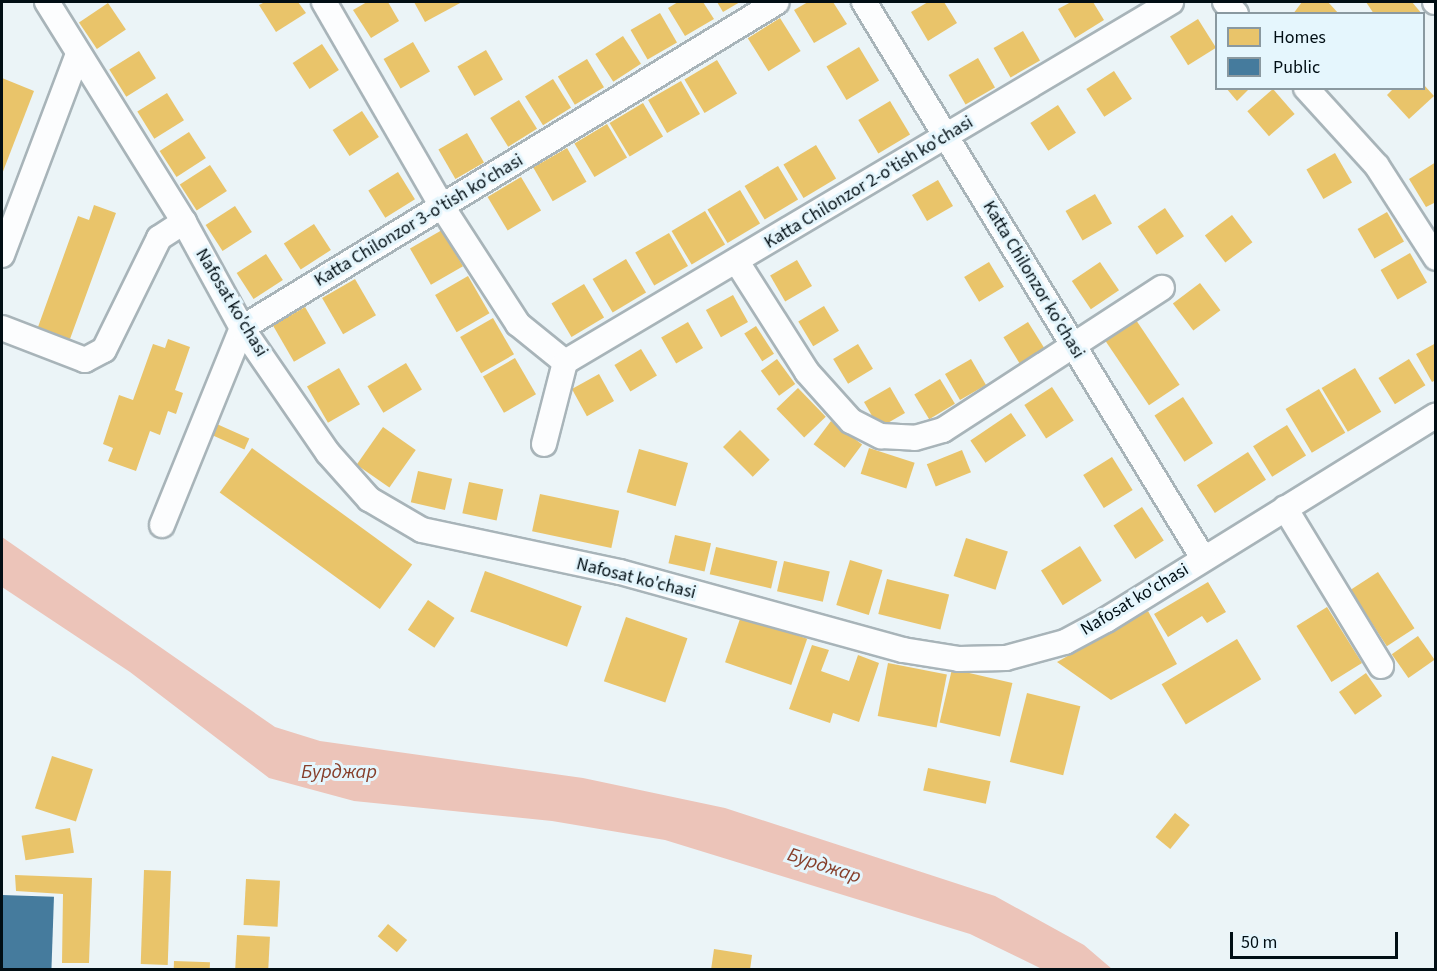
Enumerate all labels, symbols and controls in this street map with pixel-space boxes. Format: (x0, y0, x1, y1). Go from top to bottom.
legend (1215, 12, 1425, 90)
text: Homes (1273, 25, 1326, 50)
text: Public (1273, 55, 1320, 80)
street label: Katta Chilonzor 2-o'tish ko'chasi (761, 112, 977, 254)
street label: Katta Chilonzor 3-o'tish ko'chasi (311, 150, 527, 292)
street label: Katta Chilonzor ko'chasi (977, 197, 1089, 363)
street label: Nafosat ko'chasi (190, 245, 272, 361)
street label: Nafosat ko'chasi (574, 554, 698, 604)
street label: Nafosat ko'chasi (1077, 559, 1193, 641)
water label: Бурджар (301, 760, 377, 784)
water label: Бурджар (784, 843, 864, 889)
scale bar (1233, 920, 1401, 958)
text: 50 m (1241, 930, 1277, 955)

